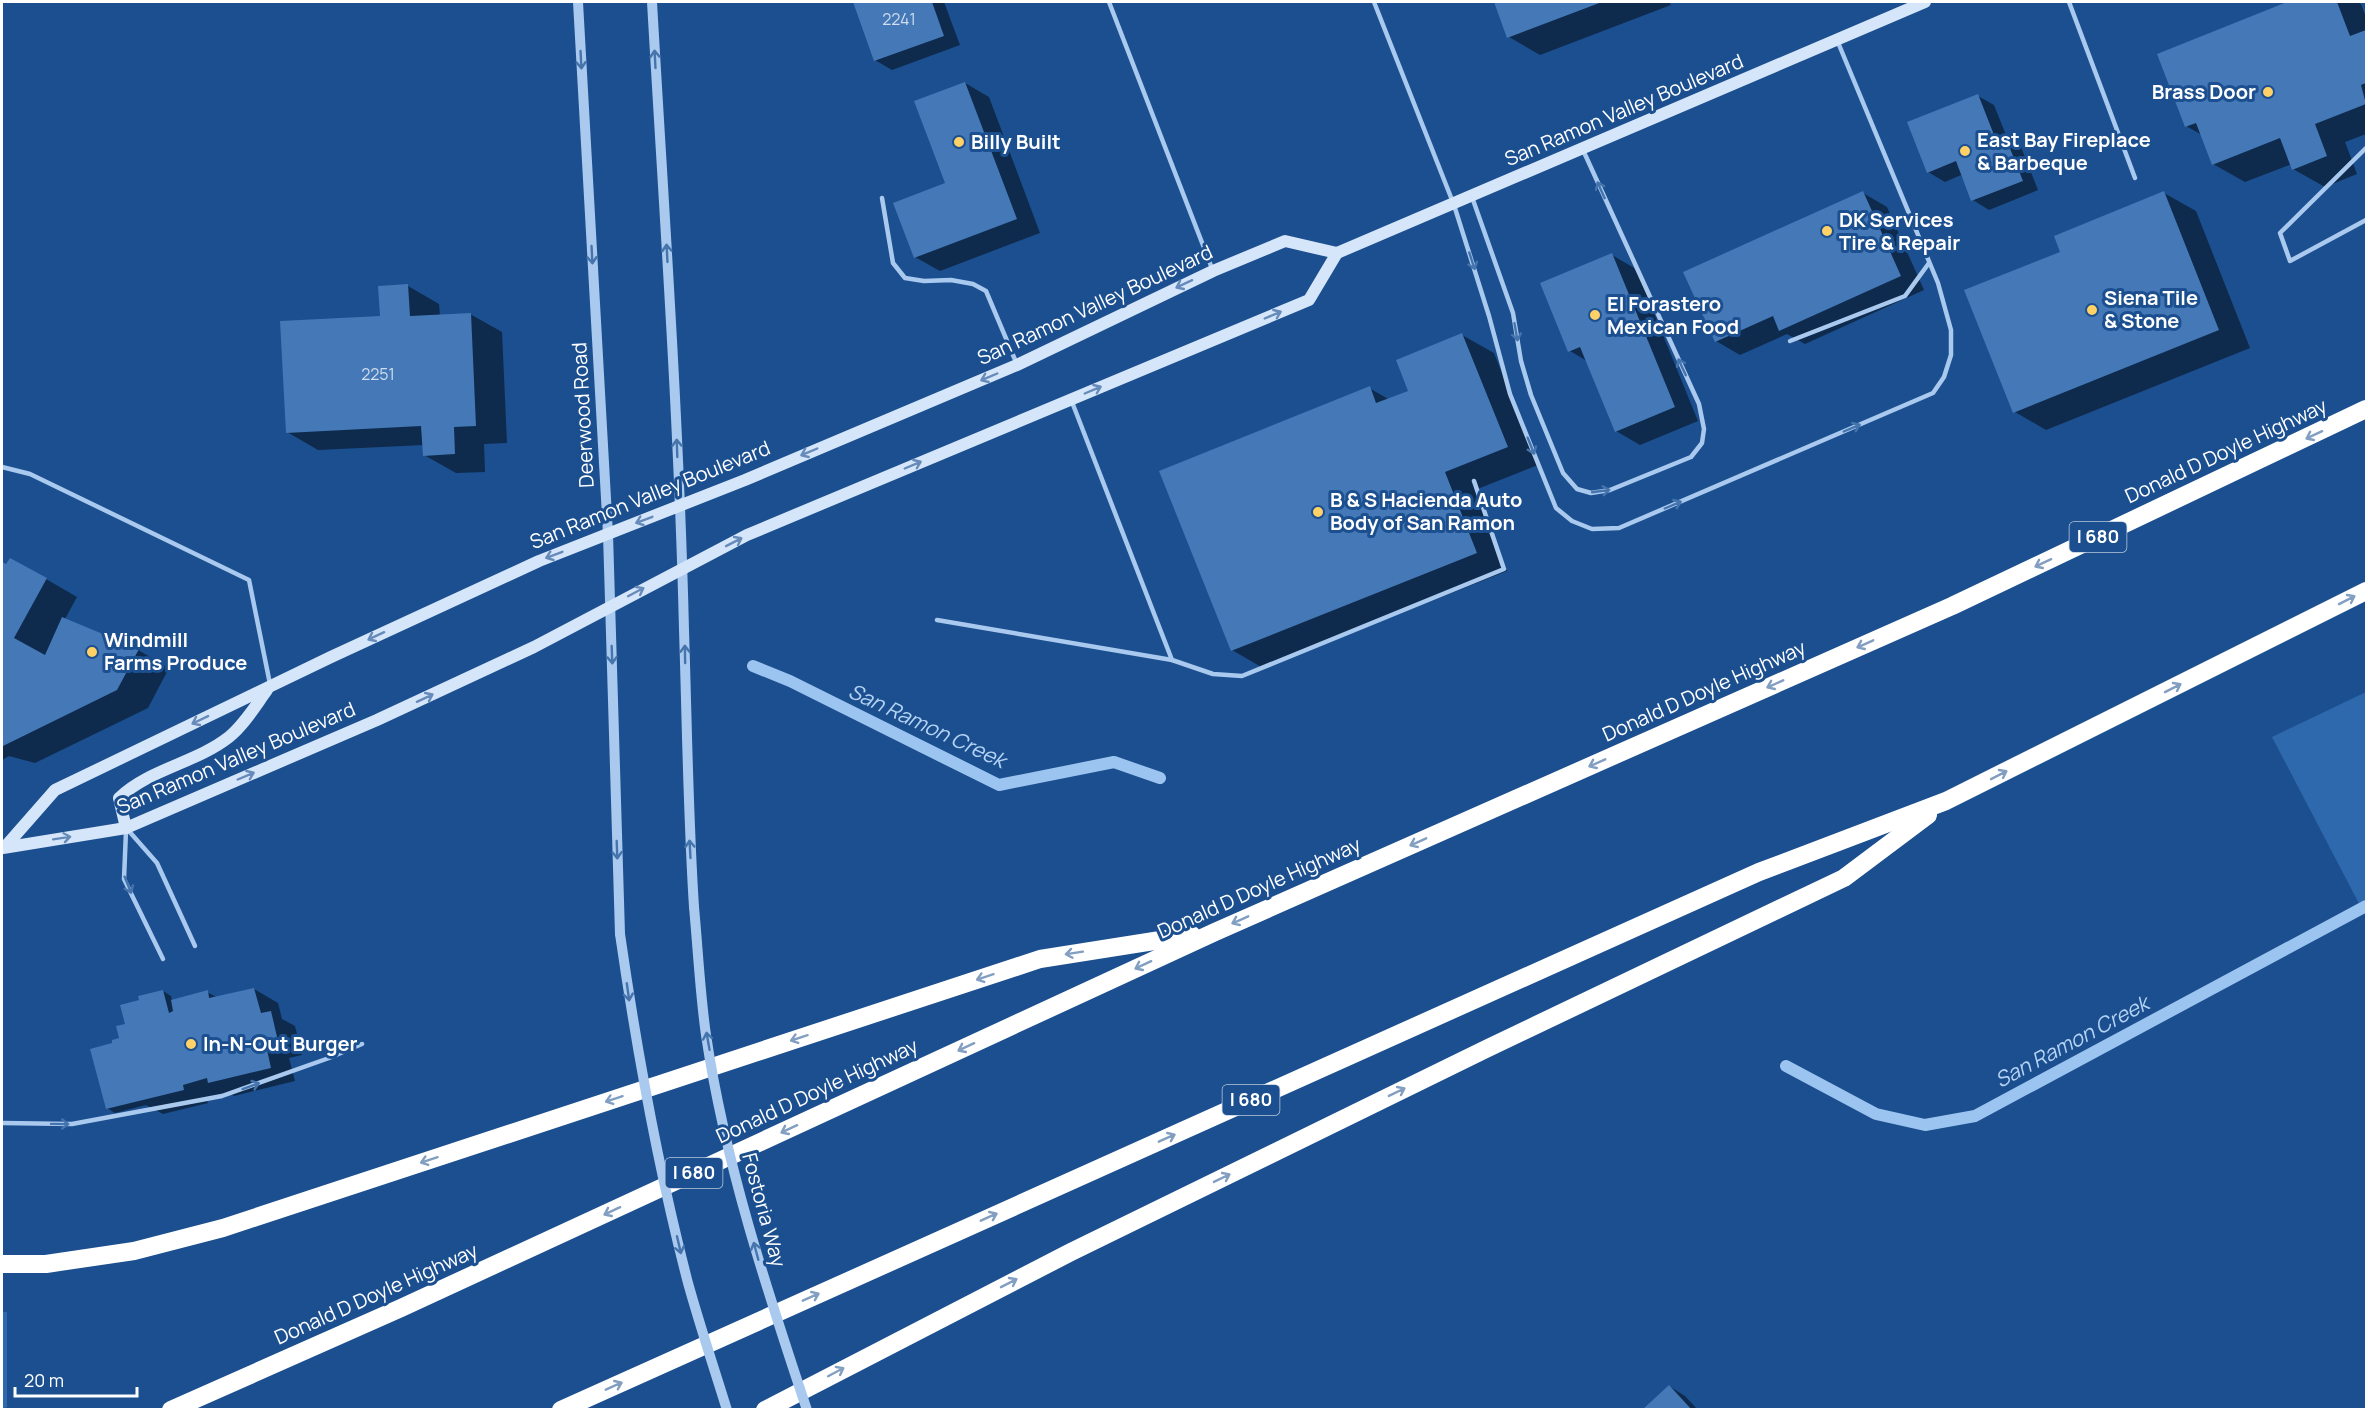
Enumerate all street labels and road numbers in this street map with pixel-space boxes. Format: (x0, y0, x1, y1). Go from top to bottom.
street label: San Ramon Valley Boulevard (1500, 47, 1747, 172)
street label: San Ramon Valley Boulevard (973, 238, 1217, 371)
street label: Deerwood Road (565, 341, 600, 489)
street label: Donald D Doyle Highway (2120, 392, 2332, 509)
street label: San Ramon Valley Boulevard (526, 434, 774, 555)
road number: I 680 (2070, 522, 2126, 552)
street label: Donald D Doyle Highway (1598, 633, 1810, 748)
street label: San Ramon Valley Boulevard (112, 695, 359, 820)
street label: Donald D Doyle Highway (1153, 830, 1365, 945)
street label: Donald D Doyle Highway (711, 1032, 923, 1149)
road number: I 680 (1222, 1085, 1280, 1115)
street label: Fostoria Way (736, 1150, 793, 1270)
road number: I 680 (666, 1158, 722, 1188)
street label: Donald D Doyle Highway (270, 1236, 482, 1351)

